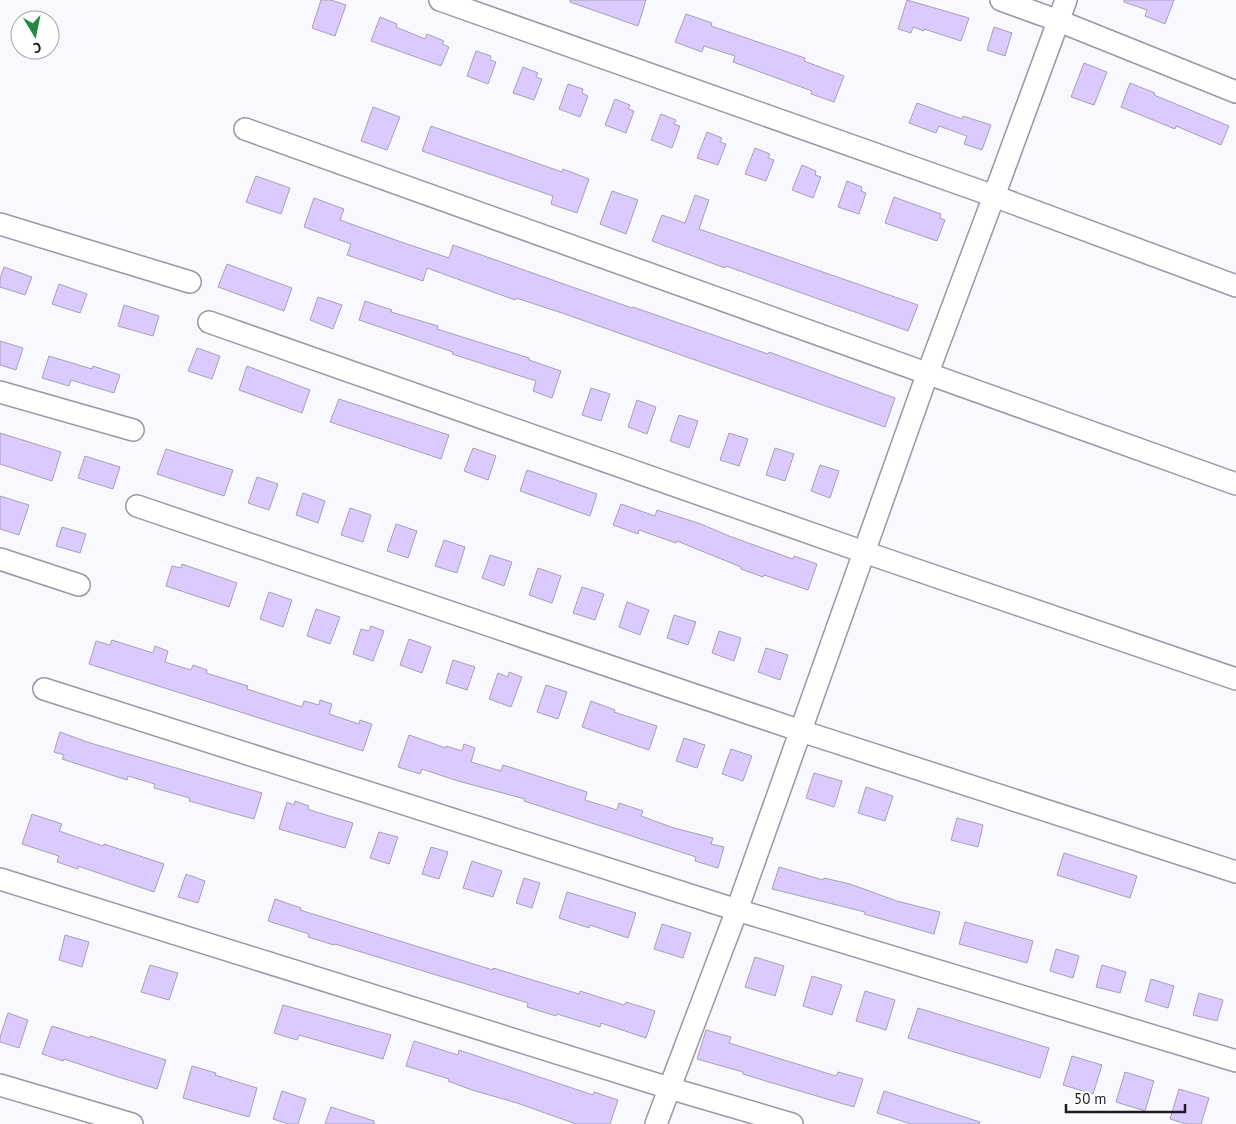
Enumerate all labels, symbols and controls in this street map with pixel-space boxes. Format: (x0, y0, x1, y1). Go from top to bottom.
north arrow (10, 10, 60, 60)
text: С (32, 38, 43, 57)
scale bar (1066, 1082, 1185, 1114)
text: 50 m (1074, 1089, 1107, 1108)

